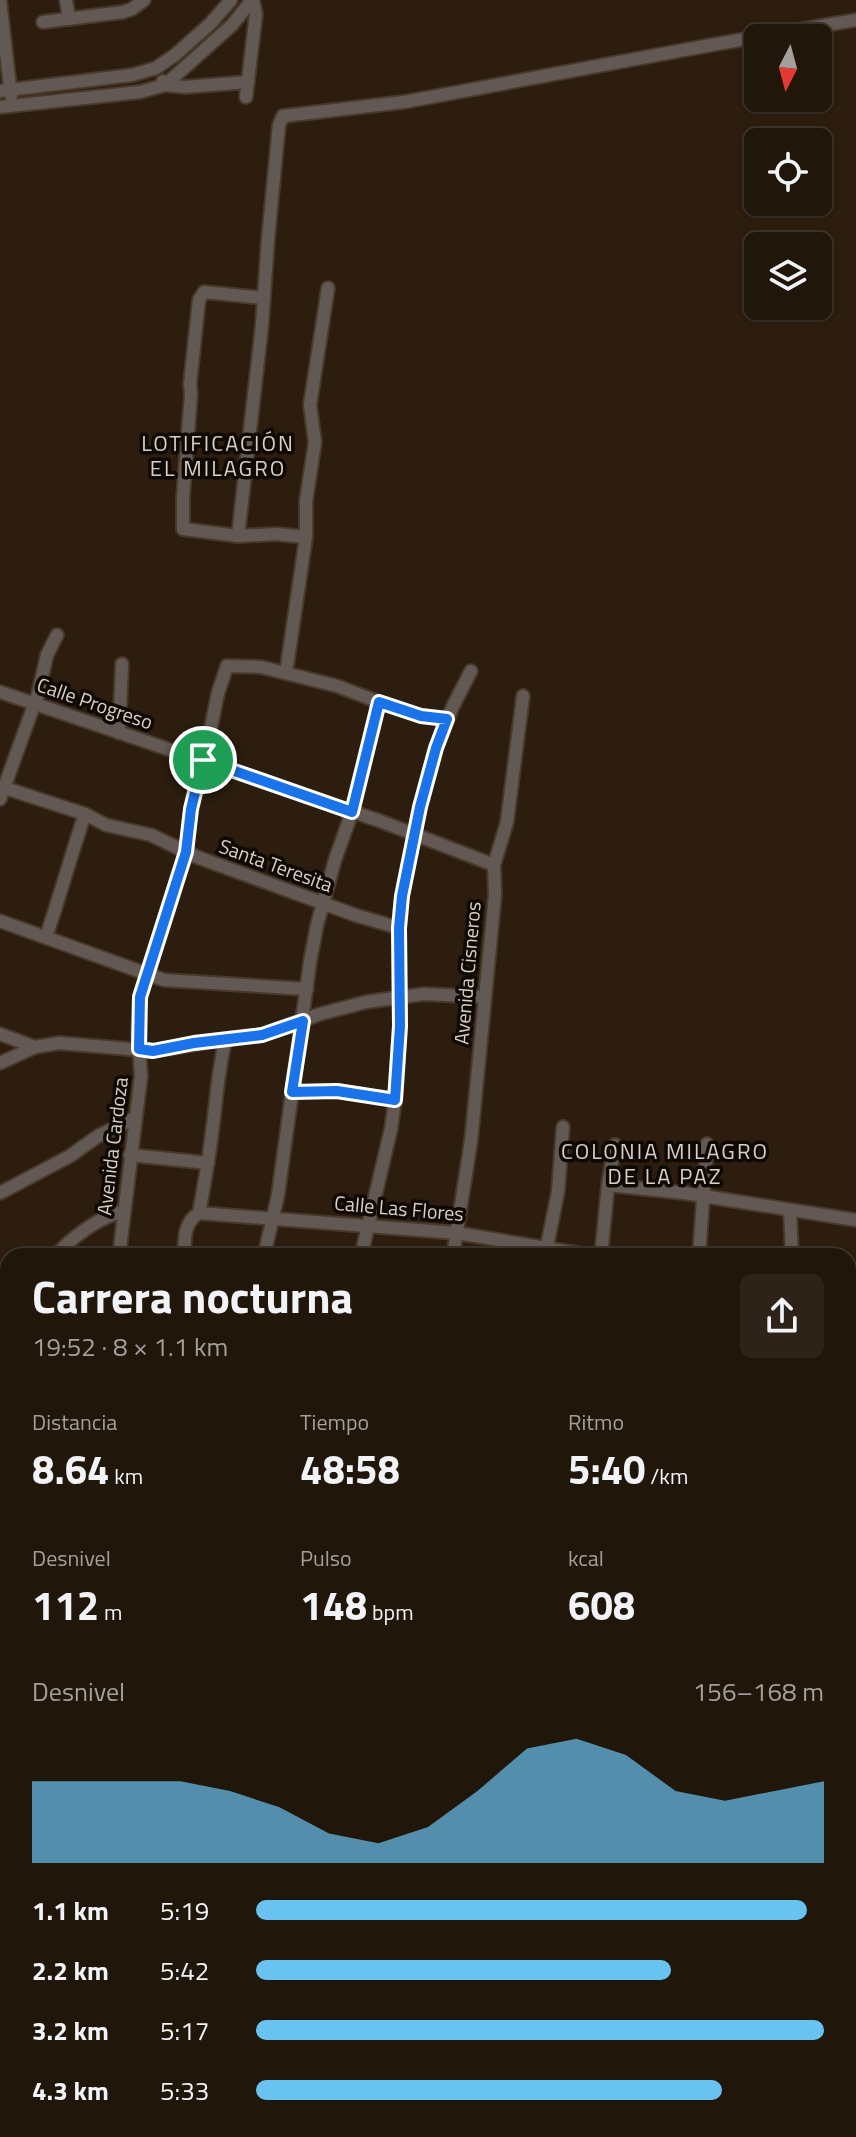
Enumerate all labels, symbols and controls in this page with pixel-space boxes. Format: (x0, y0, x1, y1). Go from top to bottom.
north arrow (744, 24, 832, 112)
map controls (744, 24, 832, 320)
button: locate (744, 128, 832, 216)
button: layers (744, 232, 832, 320)
district label: LOTIFICACIÓN EL MILAGRO (141, 426, 295, 485)
street label: Calle Progreso (33, 669, 157, 737)
pin (169, 726, 237, 794)
icon: arrive (181, 738, 225, 782)
street label: Santa Teresita (215, 830, 337, 900)
street label: Avenida Cisneros (445, 900, 489, 1046)
street label: Avenida Cardoza (88, 1075, 136, 1217)
district label: COLONIA MILAGRO DE LA PAZ (561, 1134, 769, 1193)
street label: Calle Las Flores (333, 1187, 465, 1229)
text: Carrera nocturna (32, 1263, 353, 1330)
button: share (740, 1274, 824, 1358)
text: 19:52 · 8 × 1.1 km (32, 1327, 228, 1366)
text: Distancia (32, 1405, 117, 1439)
text: Tiempo (300, 1405, 369, 1439)
text: Ritmo (568, 1405, 624, 1439)
text: 8.64 (32, 1439, 109, 1500)
text: 48:58 (300, 1439, 400, 1500)
text: 5:40 (568, 1439, 645, 1500)
text: km (109, 1459, 143, 1493)
text: /km (645, 1459, 688, 1493)
text: Desnivel (32, 1541, 111, 1575)
text: Pulso (300, 1541, 352, 1575)
text: kcal (568, 1541, 604, 1575)
text: 112 (32, 1575, 99, 1636)
text: 148 (300, 1575, 367, 1636)
text: 608 (568, 1575, 635, 1636)
text: m (99, 1595, 122, 1629)
text: bpm (367, 1595, 414, 1629)
text: Desnivel (32, 1672, 125, 1711)
text: 156–168 m (693, 1672, 824, 1711)
text: 1.1 km (32, 1891, 109, 1930)
text: 5:19 (160, 1891, 209, 1930)
text: 2.2 km (32, 1951, 109, 1990)
text: 5:42 (160, 1951, 209, 1990)
text: 3.2 km (32, 2011, 109, 2050)
text: 5:17 (160, 2011, 209, 2050)
text: 4.3 km (32, 2071, 109, 2110)
text: 5:33 (160, 2071, 209, 2110)

